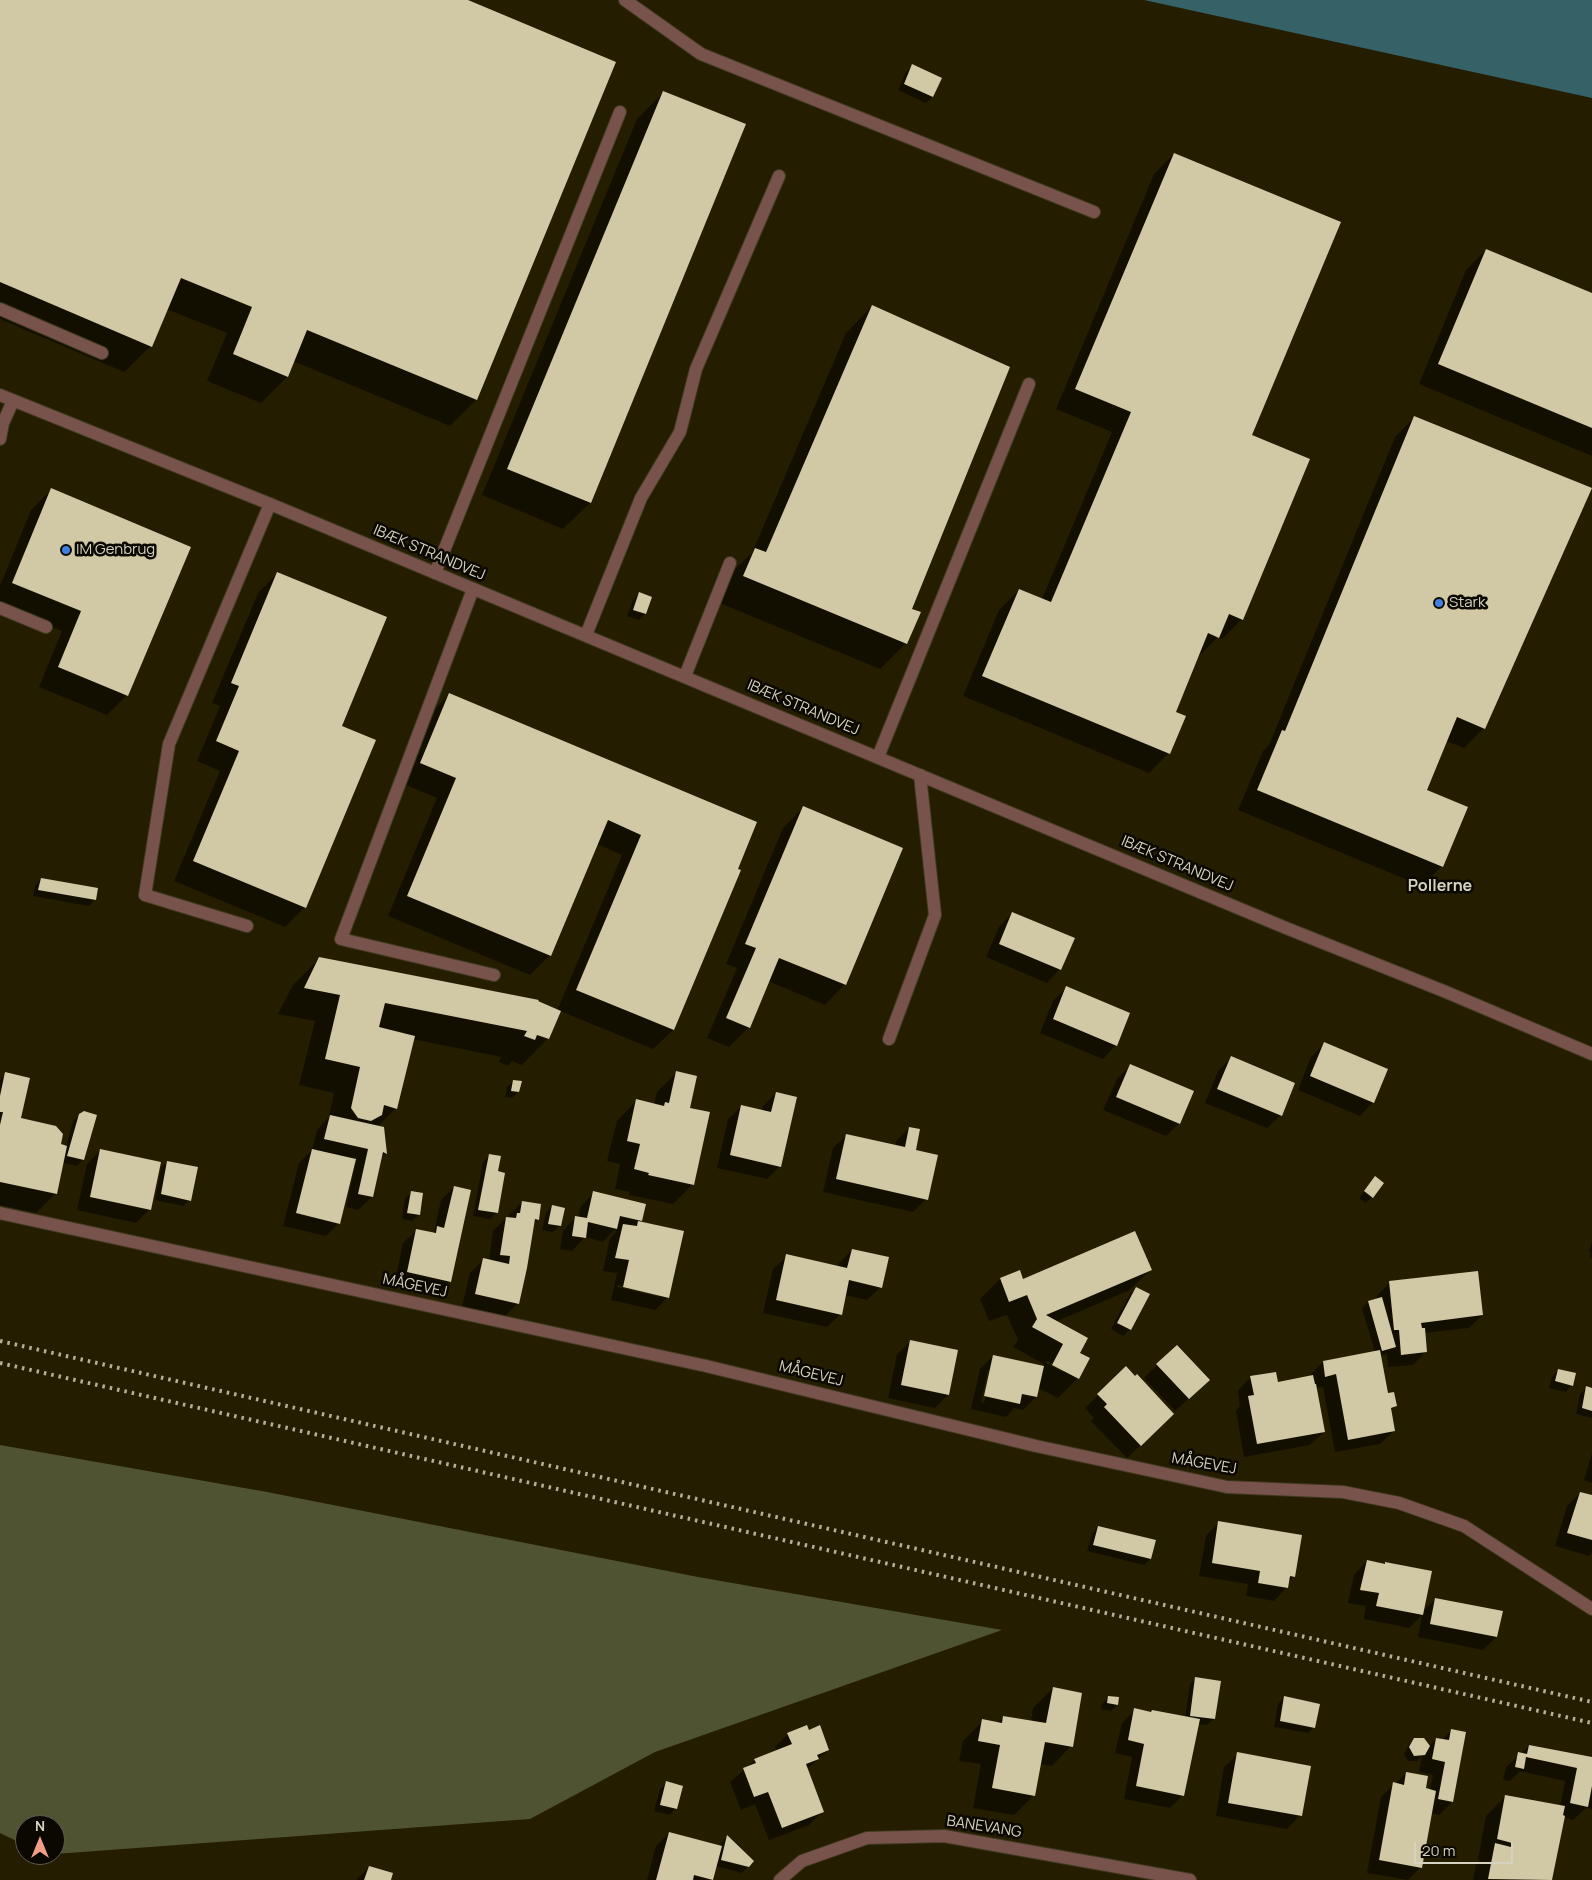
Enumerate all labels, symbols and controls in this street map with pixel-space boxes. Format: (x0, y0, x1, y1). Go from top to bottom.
street label: IBÆK STRANDVEJ (370, 521, 488, 585)
place label: IM Genbrug (76, 541, 155, 559)
marker: IM Genbrug (60, 544, 72, 556)
place label: Stark (1449, 594, 1485, 612)
marker: Stark (1433, 597, 1445, 609)
street label: IBÆK STRANDVEJ (744, 676, 862, 740)
street label: IBÆK STRANDVEJ (1118, 832, 1236, 896)
district label: Pollerne (1408, 877, 1472, 897)
street label: MÅGEVEJ (381, 1270, 449, 1302)
street label: MÅGEVEJ (777, 1357, 845, 1391)
street label: MÅGEVEJ (1170, 1449, 1238, 1479)
street label: BANEVANG (945, 1812, 1023, 1842)
north arrow (15, 1815, 65, 1865)
text: N (35, 1816, 45, 1835)
scale bar (1417, 1832, 1516, 1864)
text: 20 m (1422, 1840, 1455, 1861)

